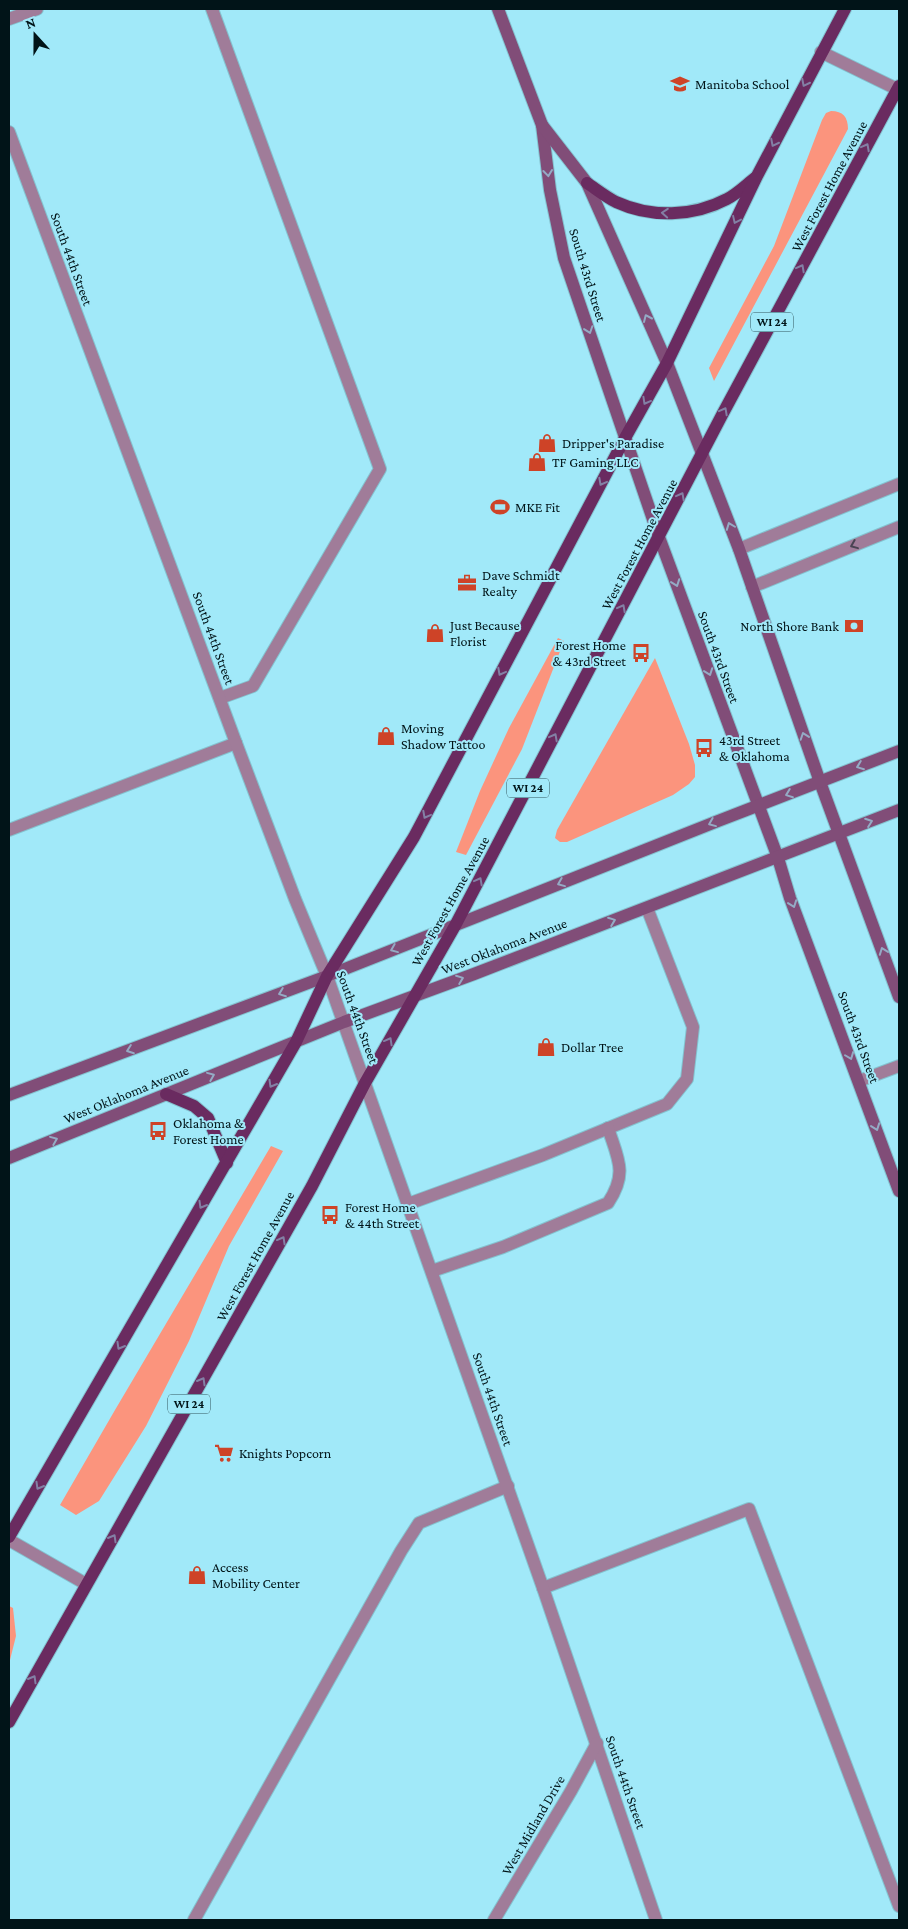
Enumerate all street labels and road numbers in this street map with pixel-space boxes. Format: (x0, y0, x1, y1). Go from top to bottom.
street label: West Forest Home Avenue (788, 118, 870, 254)
street label: South 44th Street (48, 210, 96, 308)
street label: South 43rd Street (566, 226, 610, 324)
road number: WI 24 (751, 313, 793, 332)
street label: West Forest Home Avenue (598, 476, 680, 612)
street label: South 44th Street (190, 589, 238, 687)
street label: South 43rd Street (695, 609, 743, 706)
road number: WI 24 (507, 778, 549, 798)
street label: West Forest Home Avenue (408, 833, 492, 969)
street label: West Oklahoma Avenue (439, 915, 569, 977)
street label: South 44th Street (334, 968, 382, 1066)
street label: South 43rd Street (835, 989, 883, 1086)
street label: West Oklahoma Avenue (61, 1062, 191, 1126)
street label: West Forest Home Avenue (213, 1188, 297, 1324)
street label: South 44th Street (470, 1350, 517, 1448)
road number: WI 24 (168, 1395, 210, 1414)
street label: South 44th Street (603, 1733, 650, 1831)
street label: West Midland Drive (498, 1773, 568, 1877)

